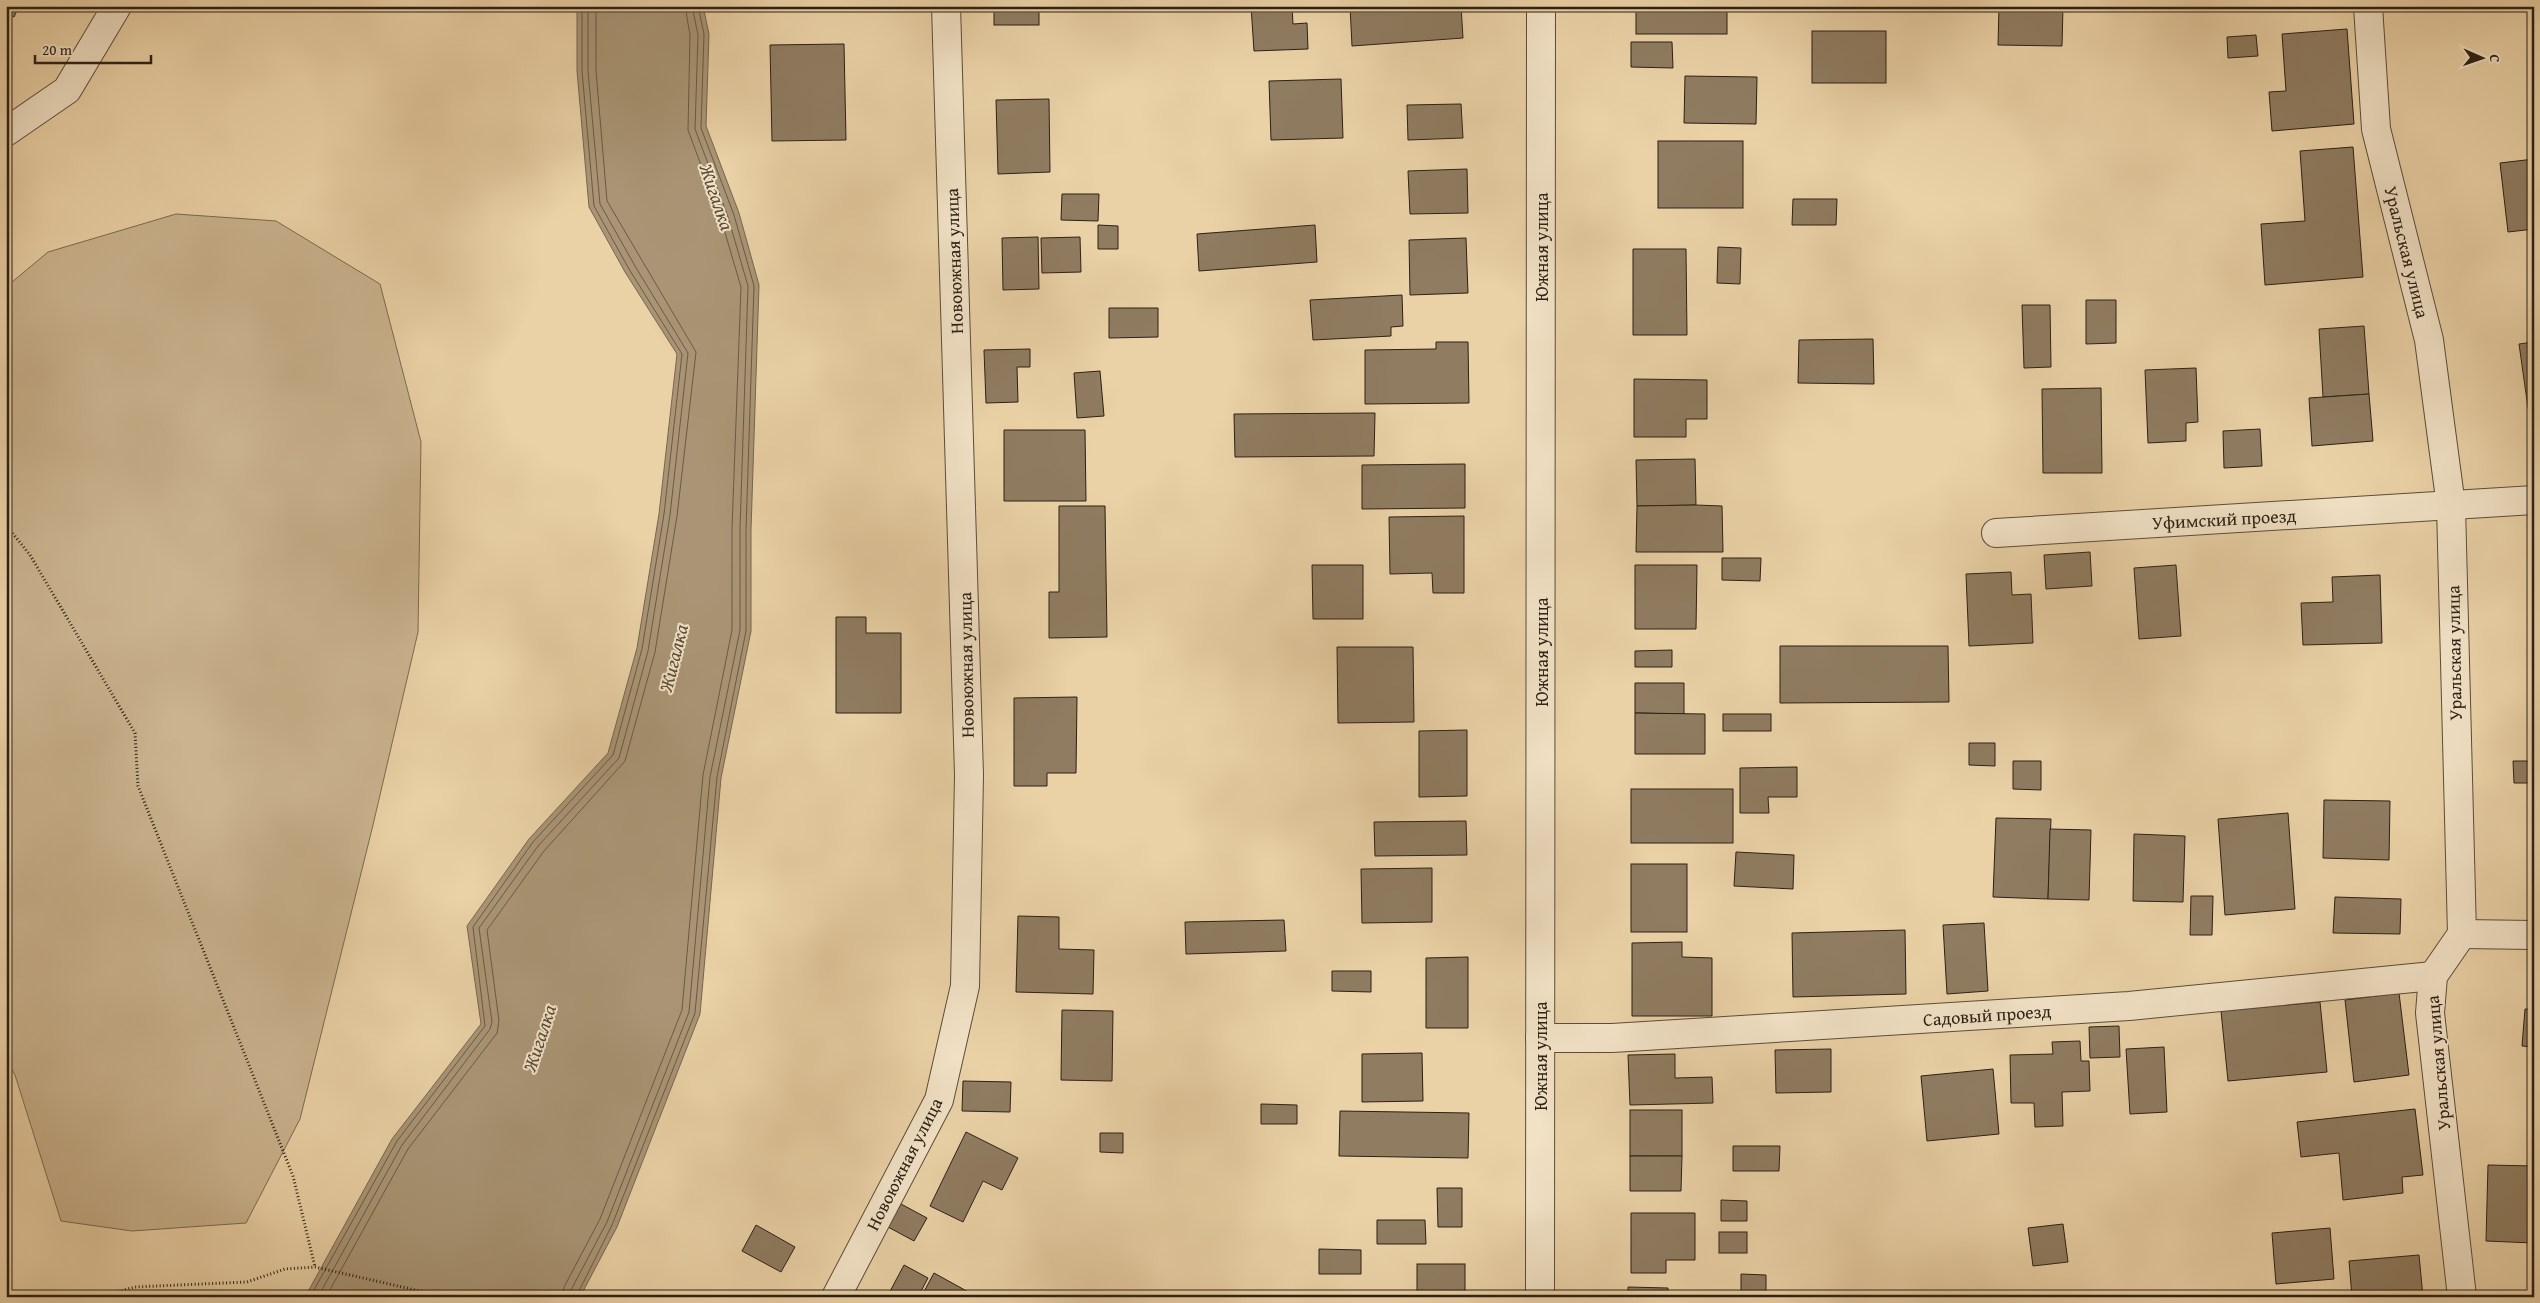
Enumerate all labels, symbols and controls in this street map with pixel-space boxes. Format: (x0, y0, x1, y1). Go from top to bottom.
scale bar (35, 32, 151, 64)
north arrow (2458, 32, 2508, 82)
text: 20 m (42, 39, 73, 60)
text: С (2485, 54, 2505, 63)
water label: Жигалка (692, 159, 742, 234)
street label: Уральская улица (2378, 183, 2437, 321)
street label: Новоюжная улица (938, 187, 970, 334)
street label: Южная улица (1528, 192, 1555, 302)
street label: Уфимский проезд (2151, 502, 2297, 536)
street label: Уральская улица (2439, 585, 2469, 721)
street label: Новоюжная улица (951, 591, 981, 738)
street label: Южная улица (1528, 597, 1555, 707)
water label: Жигалка (651, 621, 695, 696)
street label: Уральская улица (2419, 994, 2457, 1132)
street label: Садовый проезд (1922, 997, 2052, 1033)
water label: Жигалка (515, 1001, 563, 1076)
street label: Южная улица (1527, 1001, 1554, 1111)
street label: Новоюжная улица (859, 1092, 949, 1235)

